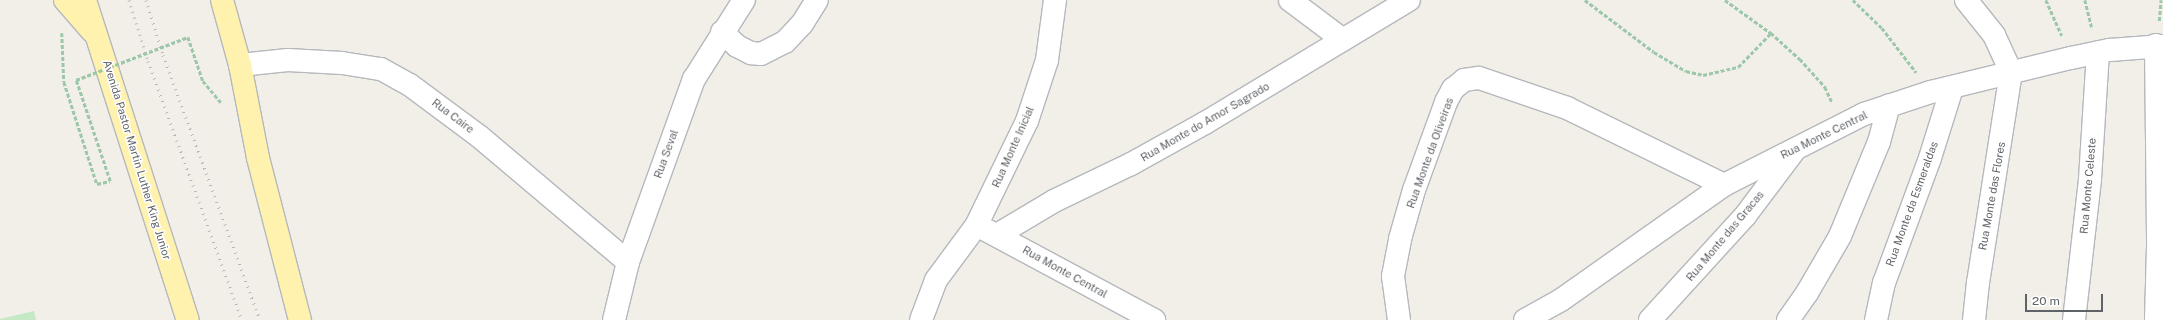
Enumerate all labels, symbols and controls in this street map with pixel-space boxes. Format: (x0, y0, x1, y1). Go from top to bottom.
street label: Avenida Pastor Martin Luther King Junior (100, 59, 174, 261)
street label: Rua Monte do Amor Sagrado (1138, 80, 1272, 164)
street label: Rua Caire (429, 96, 477, 136)
street label: Rua Monte da Oliveiras (1404, 96, 1456, 210)
street label: Rua Monte Inicial (989, 104, 1037, 190)
street label: Rua Monte Central (1778, 108, 1870, 162)
street label: Rua Seval (651, 128, 681, 180)
street label: Rua Monte Celeste (2077, 137, 2099, 235)
street label: Rua Monte da Esmeraldas (1883, 140, 1941, 268)
street label: Rua Monte das Flores (1976, 141, 2008, 251)
street label: Rua Monte das Gracas (1683, 188, 1767, 284)
street label: Rua Monte Central (1020, 243, 1110, 301)
scale bar (2027, 286, 2105, 312)
text: 20 m (2032, 294, 2060, 308)

